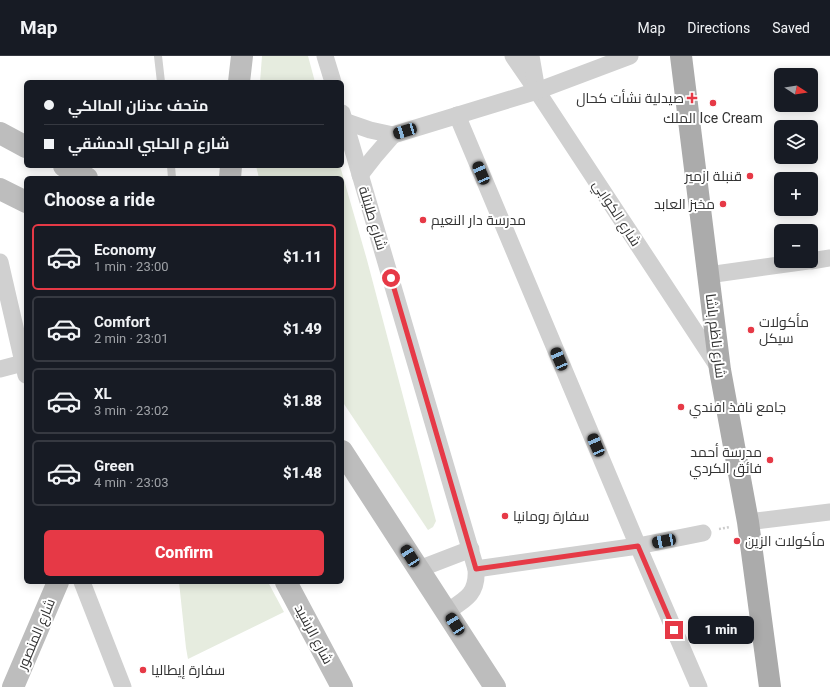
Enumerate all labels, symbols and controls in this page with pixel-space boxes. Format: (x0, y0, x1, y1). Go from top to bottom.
text: Map (20, 16, 58, 39)
text: Map (638, 20, 665, 36)
text: Directions (687, 20, 750, 36)
text: Saved (772, 20, 810, 36)
north arrow (774, 68, 818, 112)
map controls (774, 68, 818, 268)
place label: صيدلية نشأت كحال (576, 89, 684, 107)
marker: صيدلية نشأت كحال (687, 93, 697, 103)
text: متحف عدنان المالكي (68, 97, 208, 115)
marker: الملك Ice Cream (708, 98, 718, 108)
place label: الملك Ice Cream (663, 110, 763, 126)
button: layers (774, 120, 818, 164)
car (392, 122, 418, 140)
text: شارع م الحلبي الدمشقي (68, 135, 229, 153)
car (471, 160, 491, 186)
place label: قنبلة ازمير (684, 168, 742, 184)
marker: قنبلة ازمير (745, 171, 755, 181)
button: + (774, 172, 818, 216)
street label: شارع الكوابي (586, 177, 644, 251)
street label: شارع طليتلة (355, 184, 390, 252)
text: Choose a ride (44, 189, 155, 210)
place label: مخبز العابد (654, 196, 715, 212)
marker: مخبز العابد (718, 199, 728, 209)
place label: مدرسة دار النعيم (431, 212, 526, 230)
marker: مدرسة دار النعيم (418, 215, 428, 225)
button: − (774, 224, 818, 268)
icon: car (46, 239, 82, 275)
text: Economy (94, 241, 156, 259)
text: $1.11 (283, 248, 322, 266)
text: 1 min · 23:00 (94, 259, 169, 274)
route start (382, 269, 400, 287)
street label: شارع ناظم باشا (701, 293, 729, 379)
icon: car (46, 311, 82, 347)
text: Comfort (94, 313, 150, 331)
place label: مأكولات سيكل (759, 313, 809, 346)
text: $1.49 (283, 320, 322, 338)
marker: مأكولات سيكل (746, 325, 756, 335)
text: 2 min · 23:01 (94, 331, 169, 346)
car (549, 346, 569, 372)
icon: car (46, 383, 82, 419)
text: XL (94, 385, 112, 403)
text: $1.88 (283, 392, 322, 410)
place label: جامع نافذ افندي (689, 399, 786, 419)
marker: جامع نافذ افندي (676, 402, 686, 412)
text: 3 min · 23:02 (94, 403, 169, 418)
car (586, 432, 606, 458)
place label: مدرسة أحمد فائق الكردي (689, 443, 762, 480)
icon: car (46, 455, 82, 491)
marker: مدرسة أحمد فائق الكردي (765, 455, 775, 465)
text: Green (94, 457, 134, 475)
text: $1.48 (283, 464, 322, 482)
text: 4 min · 23:03 (94, 475, 169, 490)
place label: سفارة رومانيا (513, 508, 589, 524)
marker: سفارة رومانيا (500, 511, 510, 521)
button: Confirm (44, 530, 324, 576)
place label: مأكولات الزين (745, 532, 825, 549)
car (651, 533, 677, 549)
marker: مأكولات الزين (732, 536, 742, 546)
car (398, 543, 422, 569)
street label: شارع المنصور (13, 596, 59, 673)
street label: شارع الرشيد (291, 601, 336, 667)
car (443, 611, 467, 637)
callout: 1 min (688, 616, 754, 644)
route end (665, 621, 683, 639)
text: 1 min (705, 622, 737, 637)
place label: سفارة إيطاليا (151, 662, 225, 679)
marker: سفارة إيطاليا (138, 665, 148, 675)

